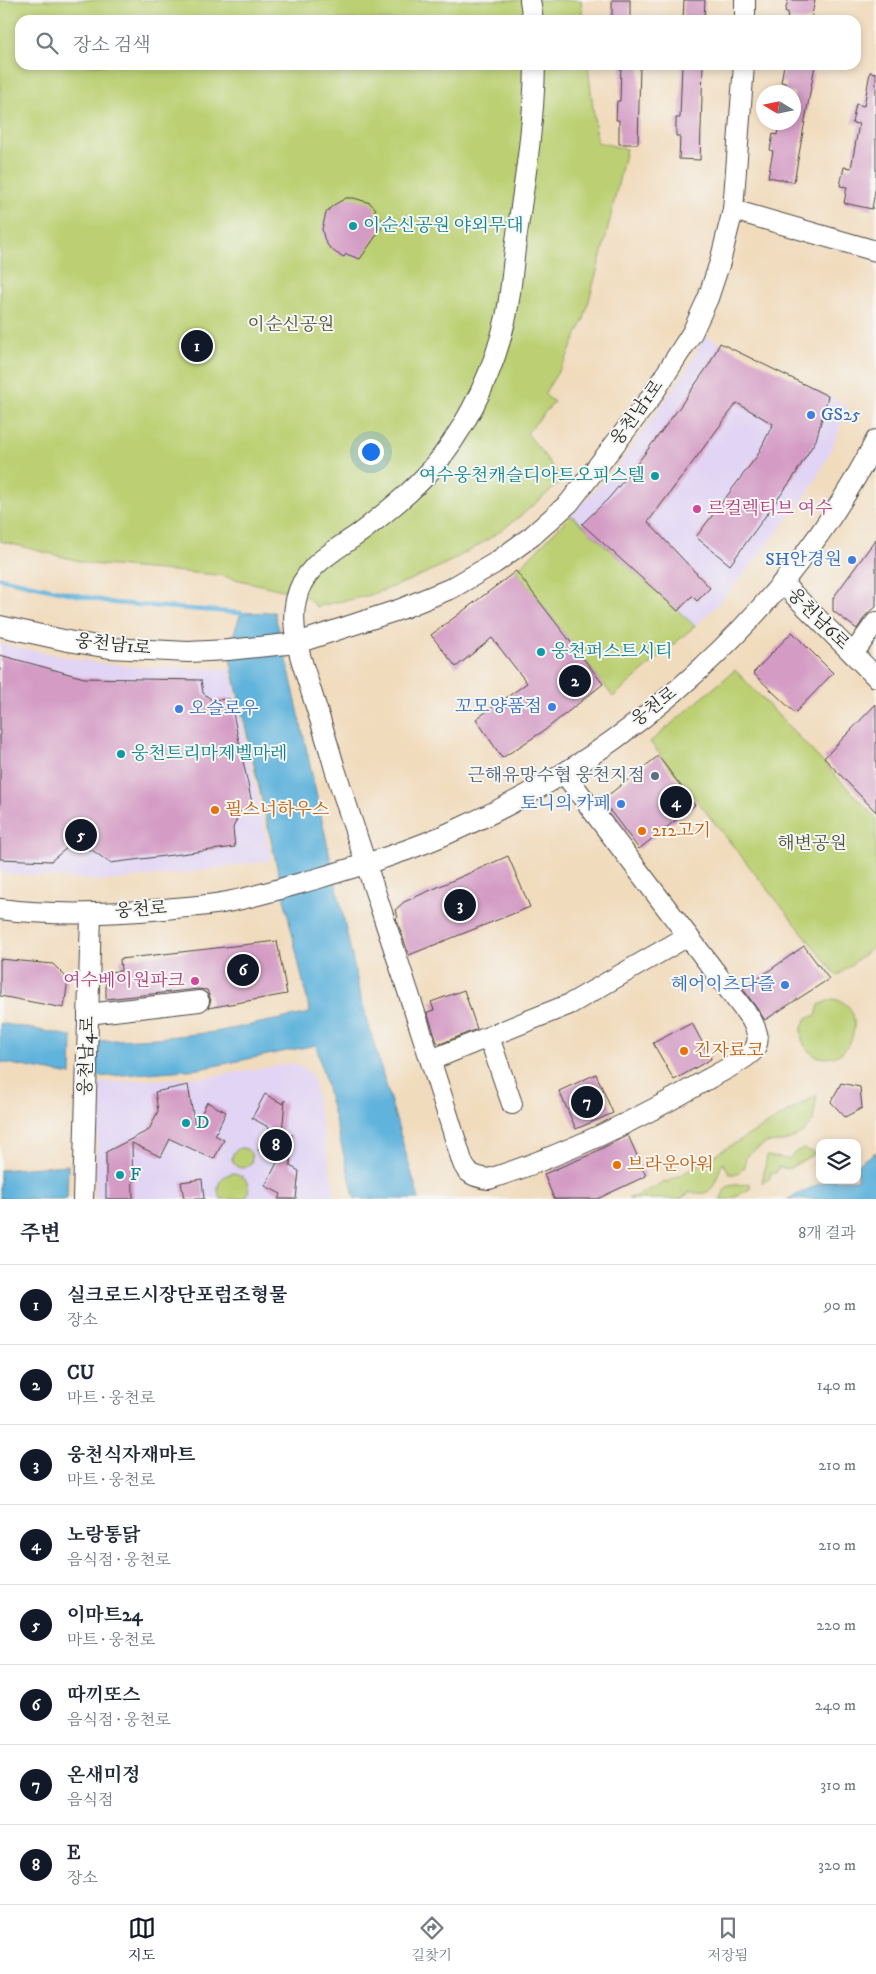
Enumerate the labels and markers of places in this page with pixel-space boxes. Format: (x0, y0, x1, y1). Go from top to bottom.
place label: 이순신공원 야외무대 (363, 215, 523, 237)
marker: 이순신공원 야외무대 (347, 220, 359, 232)
pin: 1 (181, 327, 213, 365)
place label: GS25 (821, 404, 861, 426)
marker: GS25 (805, 409, 817, 421)
place label: 여수웅천캐슬디아트오피스텔 (419, 465, 645, 487)
marker: 여수웅천캐슬디아트오피스텔 (649, 470, 661, 482)
place label: 르컬렉티브 여수 (707, 498, 833, 520)
marker: 르컬렉티브 여수 (691, 503, 703, 515)
place label: SH안경원 (765, 549, 842, 571)
marker: SH안경원 (846, 554, 858, 566)
place label: 웅천퍼스트시티 (551, 641, 673, 663)
marker: 웅천퍼스트시티 (535, 646, 547, 658)
pin: 2 (559, 662, 591, 700)
place label: 꼬모양품점 (455, 696, 542, 718)
place label: 오슬로우 (189, 698, 259, 720)
marker: 꼬모양품점 (546, 701, 558, 713)
marker: 오슬로우 (173, 703, 185, 715)
place label: 웅천트리마제벨마레 (131, 743, 288, 765)
marker: 웅천트리마제벨마레 (115, 748, 127, 760)
place label: 근해유망수협 웅천지점 (467, 765, 645, 787)
marker: 근해유망수협 웅천지점 (649, 770, 661, 782)
pin: 4 (660, 783, 692, 821)
place label: 토니의 카페 (520, 793, 611, 815)
marker: 토니의 카페 (615, 798, 627, 810)
place label: 필스너하우스 (225, 799, 330, 821)
marker: 필스너하우스 (209, 804, 221, 816)
pin: 5 (65, 816, 97, 854)
place label: 212고기 (652, 820, 711, 842)
marker: 212고기 (636, 825, 648, 837)
pin: 3 (444, 886, 476, 924)
pin: 6 (227, 951, 259, 989)
place label: 여수베이원파크 (63, 970, 186, 992)
place label: 헤어이츠다즐 (671, 974, 776, 996)
marker: 여수베이원파크 (189, 975, 201, 987)
marker: 헤어이츠다즐 (779, 979, 791, 991)
place label: 긴자료코 (694, 1040, 764, 1062)
marker: 긴자료코 (678, 1045, 690, 1057)
pin: 7 (571, 1083, 603, 1121)
place label: D (196, 1112, 209, 1134)
marker: D (180, 1117, 192, 1129)
pin: 8 (260, 1126, 292, 1164)
place label: 브라운아워 (627, 1154, 714, 1176)
marker: 브라운아워 (611, 1159, 623, 1171)
place label: F (130, 1164, 141, 1186)
marker: F (114, 1169, 126, 1181)

